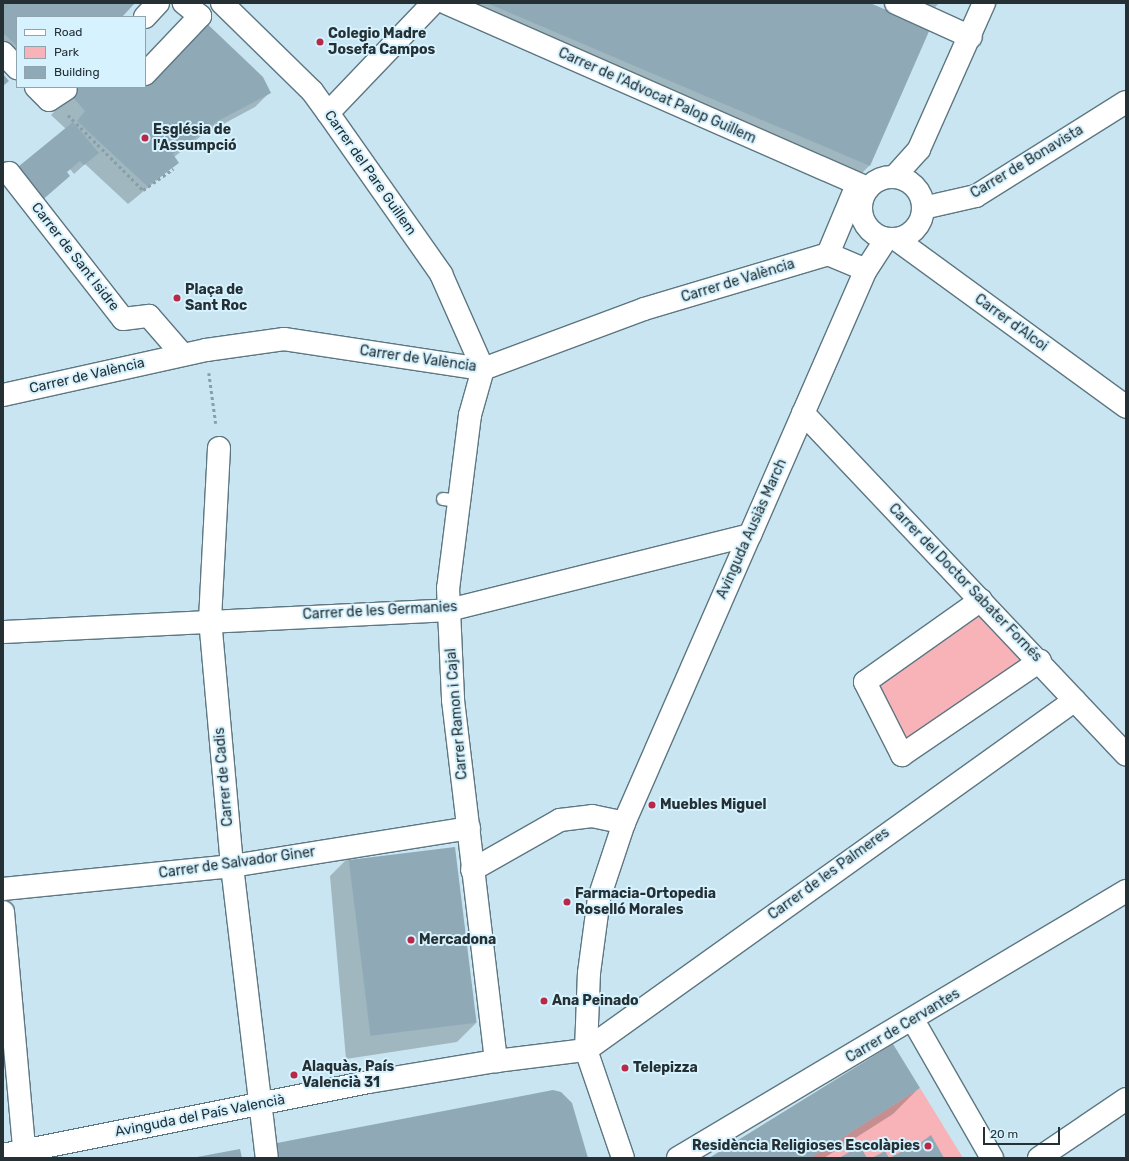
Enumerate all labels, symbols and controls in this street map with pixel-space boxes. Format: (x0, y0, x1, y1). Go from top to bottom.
legend (16, 16, 146, 88)
text: Road (54, 25, 82, 39)
place label: Colegio Madre Josefa Campos (328, 26, 435, 58)
marker: Colegio Madre Josefa Campos (315, 37, 325, 47)
text: Park (54, 45, 79, 59)
street label: Carrer de l'Advocat Palop Guillem (555, 45, 759, 147)
text: Building (54, 65, 100, 79)
street label: Carrer del Pare Guillem (320, 107, 420, 239)
place label: Església de l'Assumpció (153, 122, 236, 154)
street label: Carrer de Bonavista (968, 122, 1086, 202)
marker: Església de l'Assumpció (140, 133, 150, 143)
street label: Carrer de Sant Isidre (27, 199, 123, 315)
street label: Carrer de València (679, 256, 797, 306)
place label: Plaça de Sant Roc (185, 282, 247, 314)
street label: Carrer d'Alcoi (971, 291, 1051, 355)
marker: Plaça de Sant Roc (172, 293, 182, 303)
street label: Carrer de València (358, 342, 478, 376)
street label: Carrer de València (27, 354, 147, 398)
street label: Avinguda Ausiàs March (713, 456, 791, 602)
street label: Carrer del Doctor Sabater Fornés (885, 500, 1045, 666)
street label: Carrer de les Germanies (302, 599, 458, 623)
street label: Carrer Ramon i Cajal (443, 647, 471, 781)
street label: Carrer de Cadis (211, 727, 237, 827)
place label: Muebles Miguel (660, 797, 767, 813)
marker: Muebles Miguel (647, 800, 657, 810)
street label: Carrer de les Palmeres (765, 824, 893, 924)
street label: Carrer de Salvador Giner (157, 844, 317, 882)
place label: Farmacia-Ortopedia Roselló Morales (575, 886, 716, 918)
marker: Farmacia-Ortopedia Roselló Morales (562, 897, 572, 907)
place label: Mercadona (419, 932, 496, 948)
marker: Mercadona (406, 935, 416, 945)
street label: Carrer de Cervantes (843, 985, 963, 1067)
place label: Ana Peinado (552, 993, 639, 1009)
marker: Ana Peinado (539, 996, 549, 1006)
place label: Alaquàs, País Valencià 31 (302, 1059, 394, 1092)
place label: Telepizza (633, 1060, 698, 1076)
marker: Telepizza (620, 1063, 630, 1073)
marker: Alaquàs, País Valencià 31 (289, 1070, 299, 1080)
street label: Avinguda del País Valencià (113, 1091, 287, 1141)
scale bar (985, 1119, 1062, 1145)
text: 20 m (990, 1127, 1018, 1141)
place label: Residència Religioses Escolàpies (692, 1138, 920, 1154)
marker: Residència Religioses Escolàpies (923, 1141, 933, 1151)

